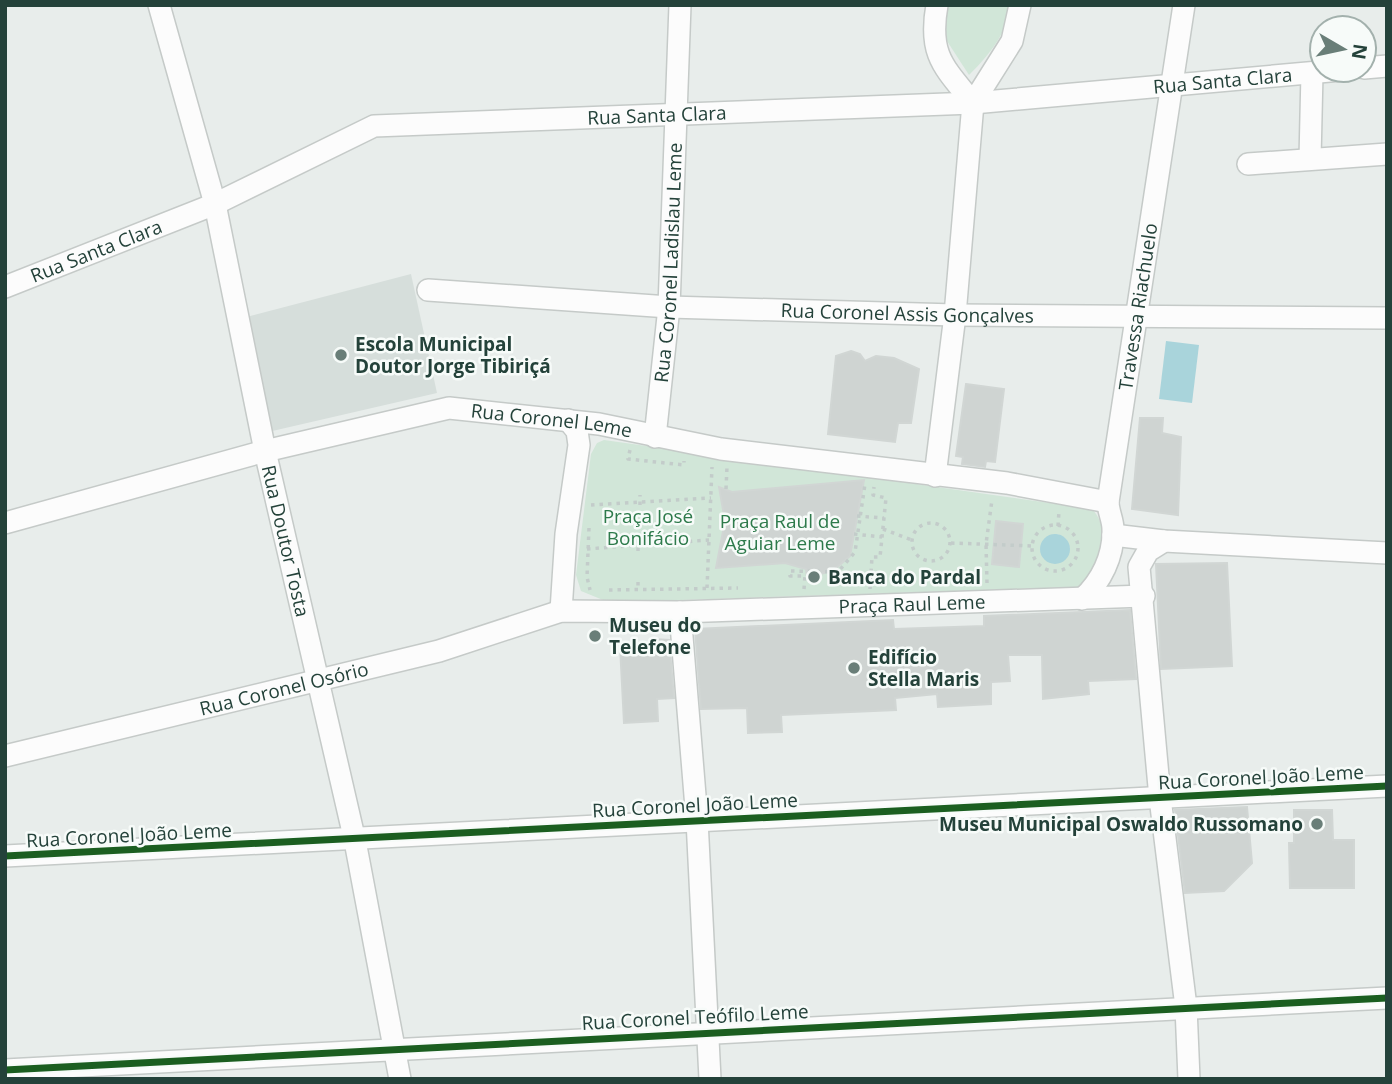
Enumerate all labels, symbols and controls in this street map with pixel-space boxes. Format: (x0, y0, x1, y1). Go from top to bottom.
north arrow (1308, 14, 1378, 84)
text: N (1346, 42, 1374, 61)
street label: Rua Santa Clara (1152, 61, 1293, 100)
street label: Rua Santa Clara (587, 99, 727, 131)
street label: Rua Coronel Ladislau Leme (648, 142, 688, 384)
street label: Rua Santa Clara (27, 213, 166, 289)
street label: Travessa Riachuelo (1112, 221, 1163, 392)
street label: Rua Coronel Assis Gonçalves (780, 297, 1034, 329)
place label: Escola Municipal Doutor Jorge Tibiriçá (355, 331, 551, 379)
marker: Escola Municipal Doutor Jorge Tibiriçá (333, 347, 349, 363)
street label: Rua Coronel Leme (470, 397, 635, 443)
street label: Rua Doutor Tosta (256, 462, 316, 619)
park label: Praça José Bonifácio (603, 503, 693, 551)
park label: Praça Raul de Aguiar Leme (720, 508, 840, 556)
place label: Banca do Pardal (828, 564, 981, 590)
marker: Banca do Pardal (806, 569, 822, 585)
street label: Praça Raul Leme (838, 588, 986, 620)
place label: Museu do Telefone (609, 612, 701, 660)
marker: Museu do Telefone (587, 628, 603, 644)
place label: Edifício Stella Maris (868, 644, 979, 692)
street label: Rua Coronel Osório (197, 656, 371, 721)
marker: Edifício Stella Maris (846, 660, 862, 676)
street label: Rua Coronel João Leme (1158, 759, 1364, 795)
street label: Rua Coronel João Leme (592, 787, 798, 823)
place label: Museu Municipal Oswaldo Russomano (939, 811, 1303, 837)
marker: Museu Municipal Oswaldo Russomano (1309, 816, 1325, 832)
street label: Rua Coronel João Leme (26, 817, 232, 853)
street label: Rua Coronel Teófilo Leme (581, 998, 809, 1036)

